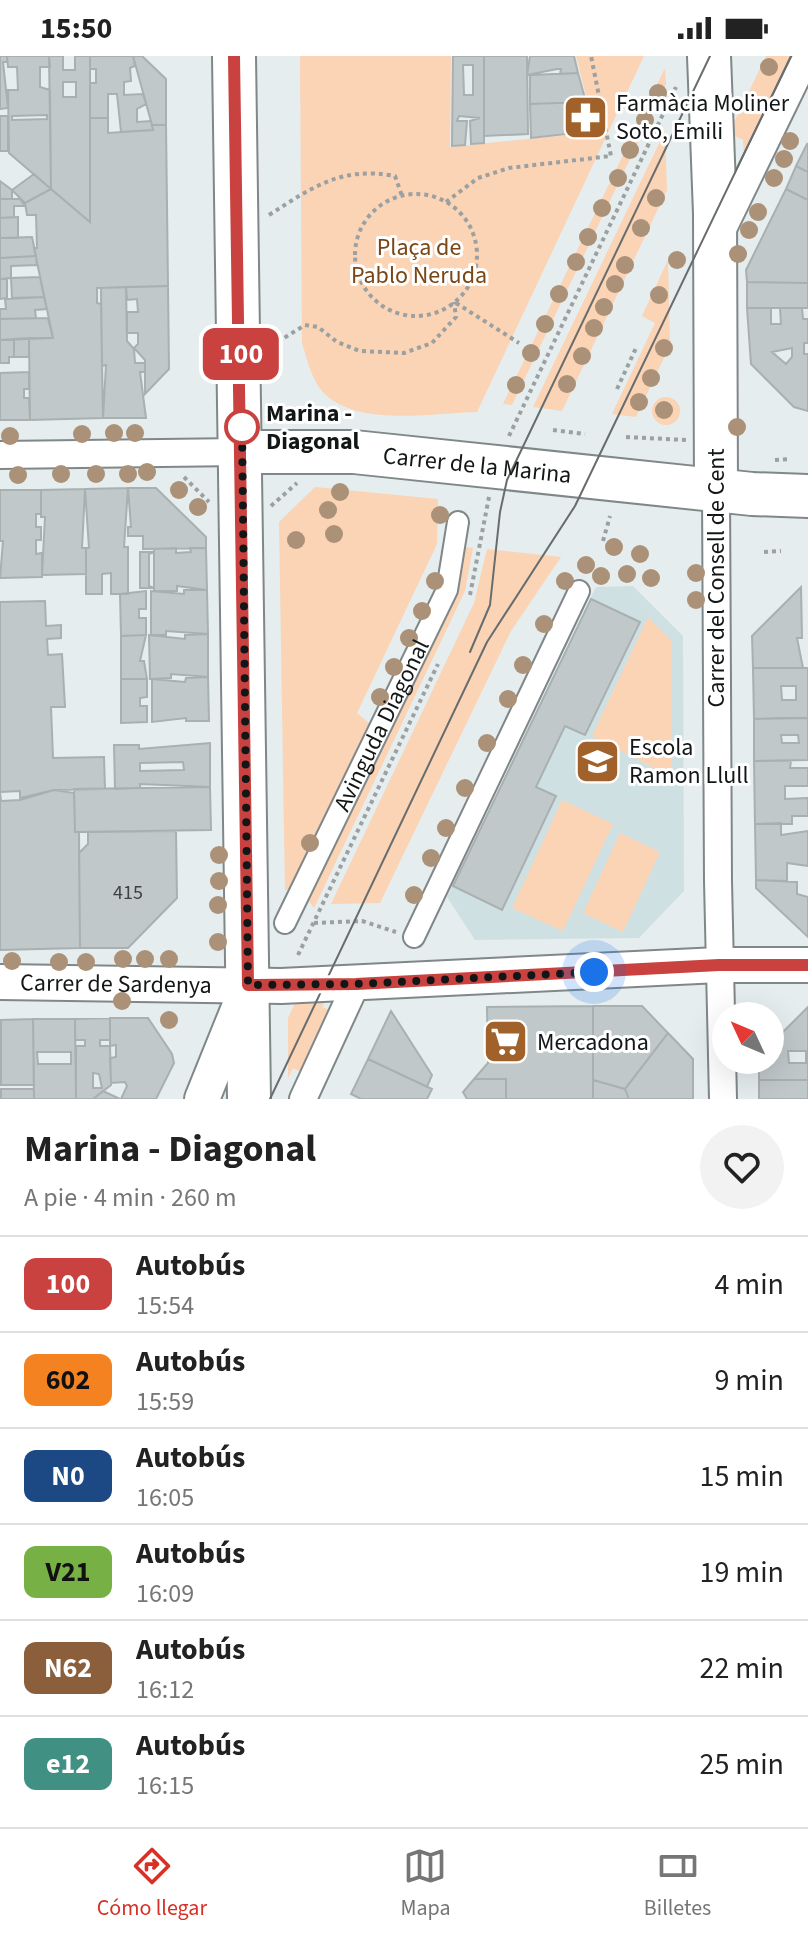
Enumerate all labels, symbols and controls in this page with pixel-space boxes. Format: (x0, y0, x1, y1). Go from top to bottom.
text: 15:50 (40, 7, 112, 50)
place label: Farmàcia Moliner Soto, Emili (616, 86, 790, 149)
pharmacy icon: Farmàcia Moliner Soto, Emili (561, 93, 609, 141)
park label: Plaça de Pablo Neruda (351, 230, 487, 293)
line badge: 100 (195, 328, 287, 380)
text: 100 (219, 334, 263, 374)
place label: Marina - Diagonal (266, 396, 360, 459)
marker: Marina - Diagonal (225, 410, 259, 444)
street label: Carrer de la Marina (381, 438, 573, 493)
street label: Carrer del Consell de Cent (699, 448, 734, 708)
street label: Avinguda Diagonal (325, 633, 438, 817)
place label: Escola Ramon Llull (629, 730, 749, 793)
school or university icon: Escola Ramon Llull (574, 737, 622, 785)
house number: 415 (113, 879, 143, 907)
your location (574, 952, 614, 992)
street label: Carrer de Sardenya (20, 965, 212, 1003)
north arrow (712, 1002, 784, 1074)
map controls (712, 1002, 784, 1074)
supermarket icon: Mercadona (482, 1018, 530, 1066)
place label: Mercadona (537, 1025, 649, 1060)
text: Marina - Diagonal (24, 1122, 316, 1176)
button: heart (700, 1125, 784, 1209)
text: A pie · 4 min · 260 m (24, 1179, 237, 1216)
text: Autobús (136, 1244, 245, 1287)
text: 4 min (714, 1263, 784, 1306)
text: 100 (46, 1264, 90, 1304)
text: 15:54 (136, 1287, 194, 1324)
text: Autobús (136, 1340, 245, 1383)
text: 9 min (714, 1359, 784, 1402)
text: 602 (46, 1360, 90, 1400)
text: 15:59 (136, 1383, 194, 1420)
text: Autobús (136, 1436, 245, 1479)
text: 15 min (700, 1455, 784, 1498)
text: N0 (51, 1456, 85, 1496)
text: 16:05 (136, 1479, 194, 1516)
text: Autobús (136, 1532, 245, 1575)
text: 19 min (700, 1551, 784, 1594)
text: V21 (45, 1552, 91, 1592)
text: 16:09 (136, 1575, 194, 1612)
text: Autobús (136, 1628, 245, 1671)
text: 22 min (700, 1647, 784, 1690)
text: N62 (44, 1648, 92, 1688)
text: 16:12 (136, 1671, 194, 1708)
text: Autobús (136, 1724, 245, 1767)
text: 25 min (700, 1743, 784, 1786)
text: e12 (46, 1744, 90, 1784)
text: 16:15 (136, 1767, 194, 1804)
tab: Cómo llegar (97, 1844, 207, 1924)
tab: Mapa (400, 1844, 450, 1924)
tab: Billetes (644, 1844, 711, 1924)

